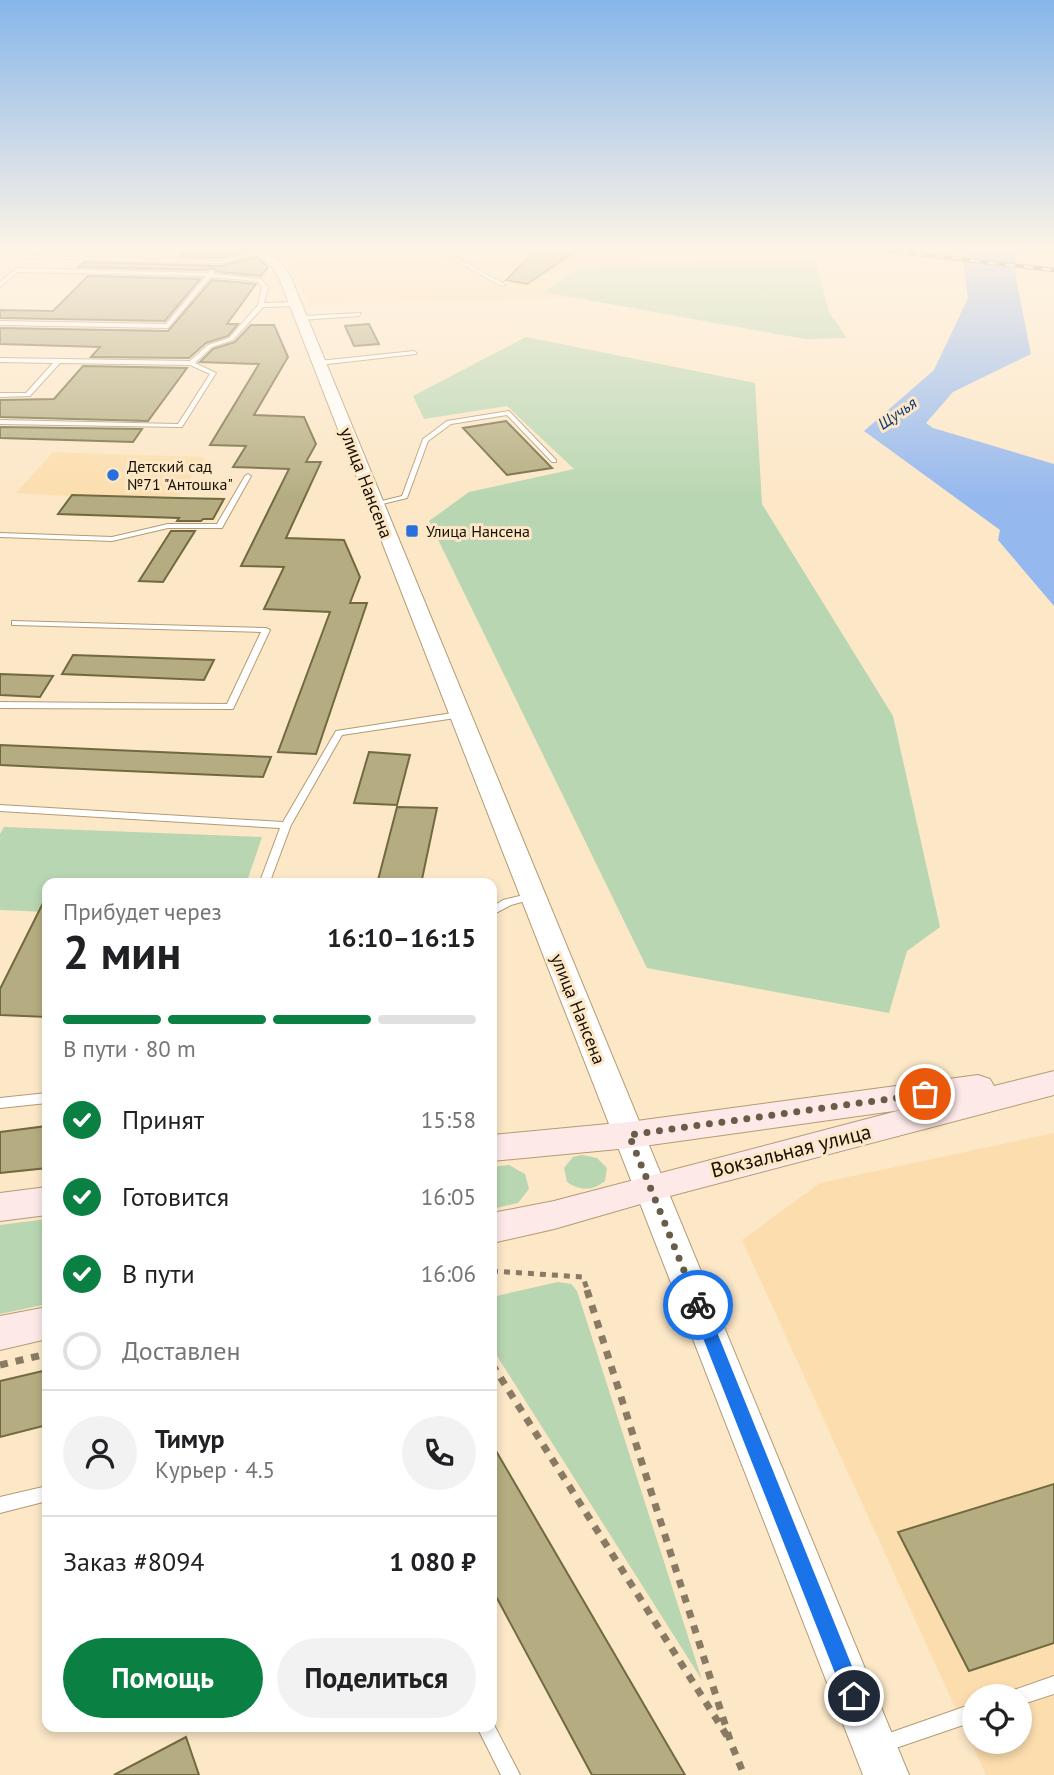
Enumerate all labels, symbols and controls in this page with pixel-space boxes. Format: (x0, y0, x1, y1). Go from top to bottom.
water label: Щучья (874, 392, 921, 434)
street label: улица Нансена (335, 424, 398, 541)
place label: Детский сад №71 "Антошка" (127, 456, 233, 494)
marker: Детский сад №71 "Антошка" (105, 467, 121, 483)
place label: Улица Нансена (426, 521, 530, 541)
marker: Улица Нансена (404, 523, 420, 539)
text: Прибудет через (63, 897, 222, 926)
text: 16:10–16:15 (327, 921, 476, 954)
text: 2 мин (63, 922, 181, 982)
street label: улица Нансена (546, 950, 611, 1067)
text: В пути · 80 m (63, 1034, 196, 1063)
pin (895, 1064, 955, 1124)
icon: bag (906, 1075, 944, 1113)
icon: check (63, 1101, 101, 1139)
text: Принят (122, 1103, 204, 1136)
text: 15:58 (421, 1105, 476, 1134)
street label: Вокзальная улица (708, 1118, 874, 1183)
icon: check (63, 1178, 101, 1216)
text: Готовится (122, 1180, 229, 1213)
text: 16:05 (421, 1182, 476, 1211)
icon: check (63, 1255, 101, 1293)
text: В пути (122, 1257, 195, 1290)
text: 16:06 (421, 1259, 476, 1288)
courier (663, 1270, 733, 1340)
icon: bike (679, 1286, 717, 1324)
text: Доставлен (122, 1334, 241, 1367)
button: person (63, 1416, 137, 1490)
button: phone (402, 1416, 476, 1490)
text: Тимур (155, 1422, 225, 1455)
text: Курьер · 4.5 (155, 1455, 275, 1484)
text: Заказ #8094 (63, 1545, 205, 1578)
text: 1 080 ₽ (389, 1545, 476, 1578)
button: Помощь (63, 1638, 263, 1718)
button: Поделиться (277, 1638, 476, 1718)
pin (824, 1666, 884, 1726)
icon: home (835, 1677, 873, 1715)
map controls (962, 1684, 1032, 1754)
button: locate (962, 1684, 1032, 1754)

